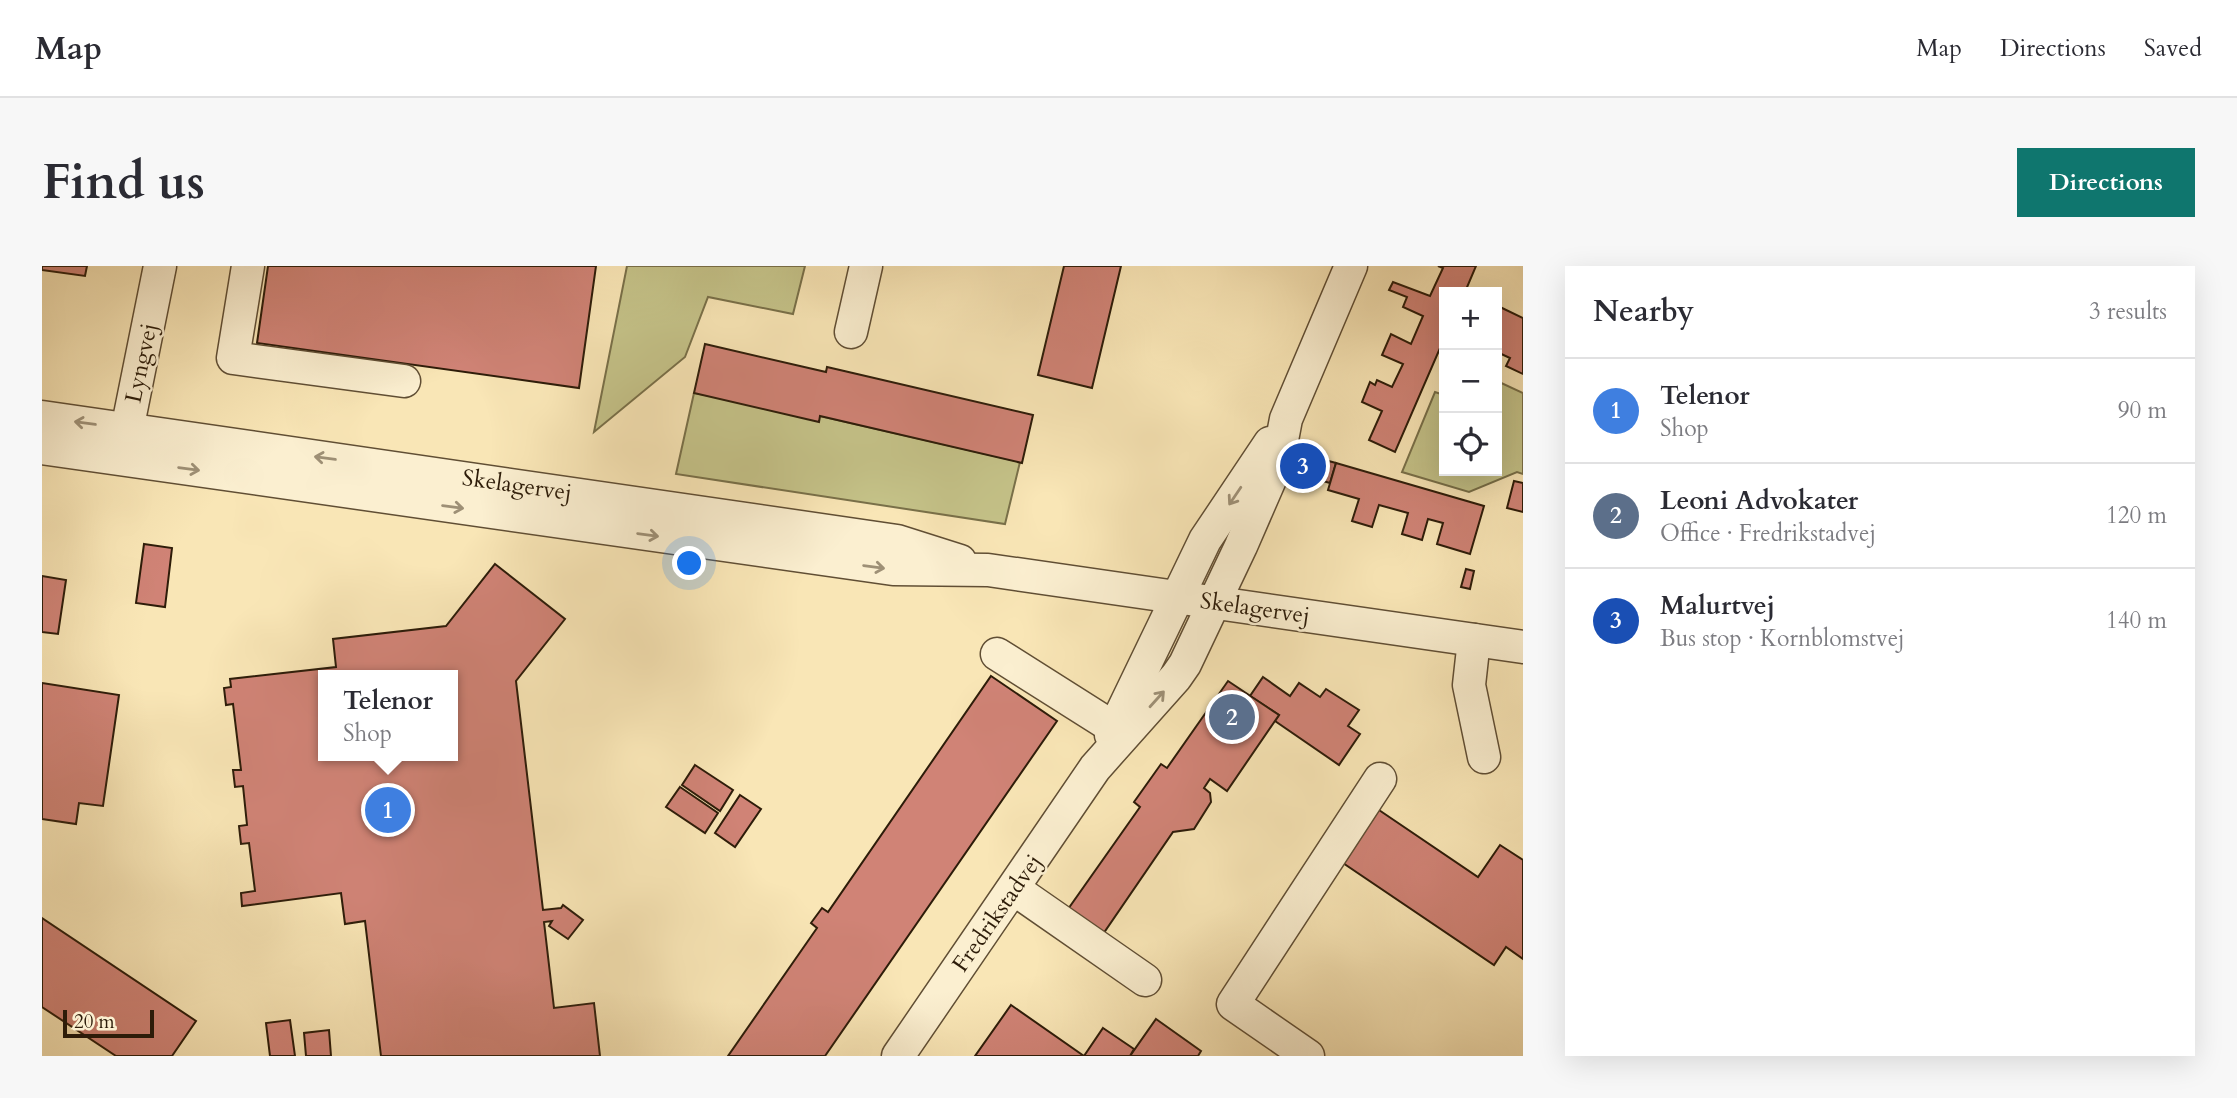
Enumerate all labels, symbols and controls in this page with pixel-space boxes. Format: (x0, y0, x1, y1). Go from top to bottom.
text: Map (35, 26, 102, 71)
text: Map (1916, 32, 1962, 65)
text: Directions (2000, 32, 2106, 65)
text: Saved (2144, 32, 2202, 65)
button: Directions (2017, 148, 2195, 217)
text: Find us (42, 149, 205, 216)
map controls (1439, 287, 1502, 476)
button: + (1439, 287, 1502, 350)
text: Nearby (1593, 291, 1694, 332)
text: 3 results (2089, 296, 2167, 327)
street label: Lyngvej (117, 320, 165, 406)
button: − (1439, 350, 1502, 413)
text: Telenor (1660, 378, 1750, 413)
text: 1 (1610, 395, 1622, 426)
text: 90 m (2118, 395, 2167, 426)
button: locate (1439, 413, 1502, 476)
text: Shop (1660, 413, 1709, 444)
one-way arrow (74, 416, 97, 429)
pin: 3 (1280, 440, 1326, 492)
one-way arrow (314, 451, 337, 464)
street label: Skelagervej (460, 462, 574, 508)
one-way arrow (177, 463, 199, 476)
text: Leoni Advokater (1660, 483, 1858, 518)
one-way arrow (1227, 486, 1242, 505)
text: 2 (1610, 500, 1622, 531)
text: 120 m (2106, 500, 2167, 531)
one-way arrow (441, 501, 464, 514)
text: Office · Fredrikstadvej (1660, 518, 1876, 549)
one-way arrow (637, 528, 659, 541)
your location (672, 546, 706, 580)
one-way arrow (862, 560, 885, 573)
street label: Skelagervej (1198, 585, 1312, 631)
text: Malurtvej (1660, 588, 1775, 623)
text: 3 (1610, 605, 1622, 636)
text: 140 m (2106, 605, 2167, 636)
text: Bus stop · Kornblomstvej (1660, 623, 1905, 654)
popup (318, 670, 458, 761)
text: Telenor (343, 683, 433, 718)
one-way arrow (1149, 690, 1165, 708)
pin: 2 (1209, 691, 1255, 743)
text: Shop (343, 718, 392, 749)
pin: 1 (365, 784, 411, 836)
street label: Fredrikstadvej (945, 848, 1049, 978)
scale bar (63, 1007, 154, 1039)
text: 20 m (74, 1009, 115, 1035)

